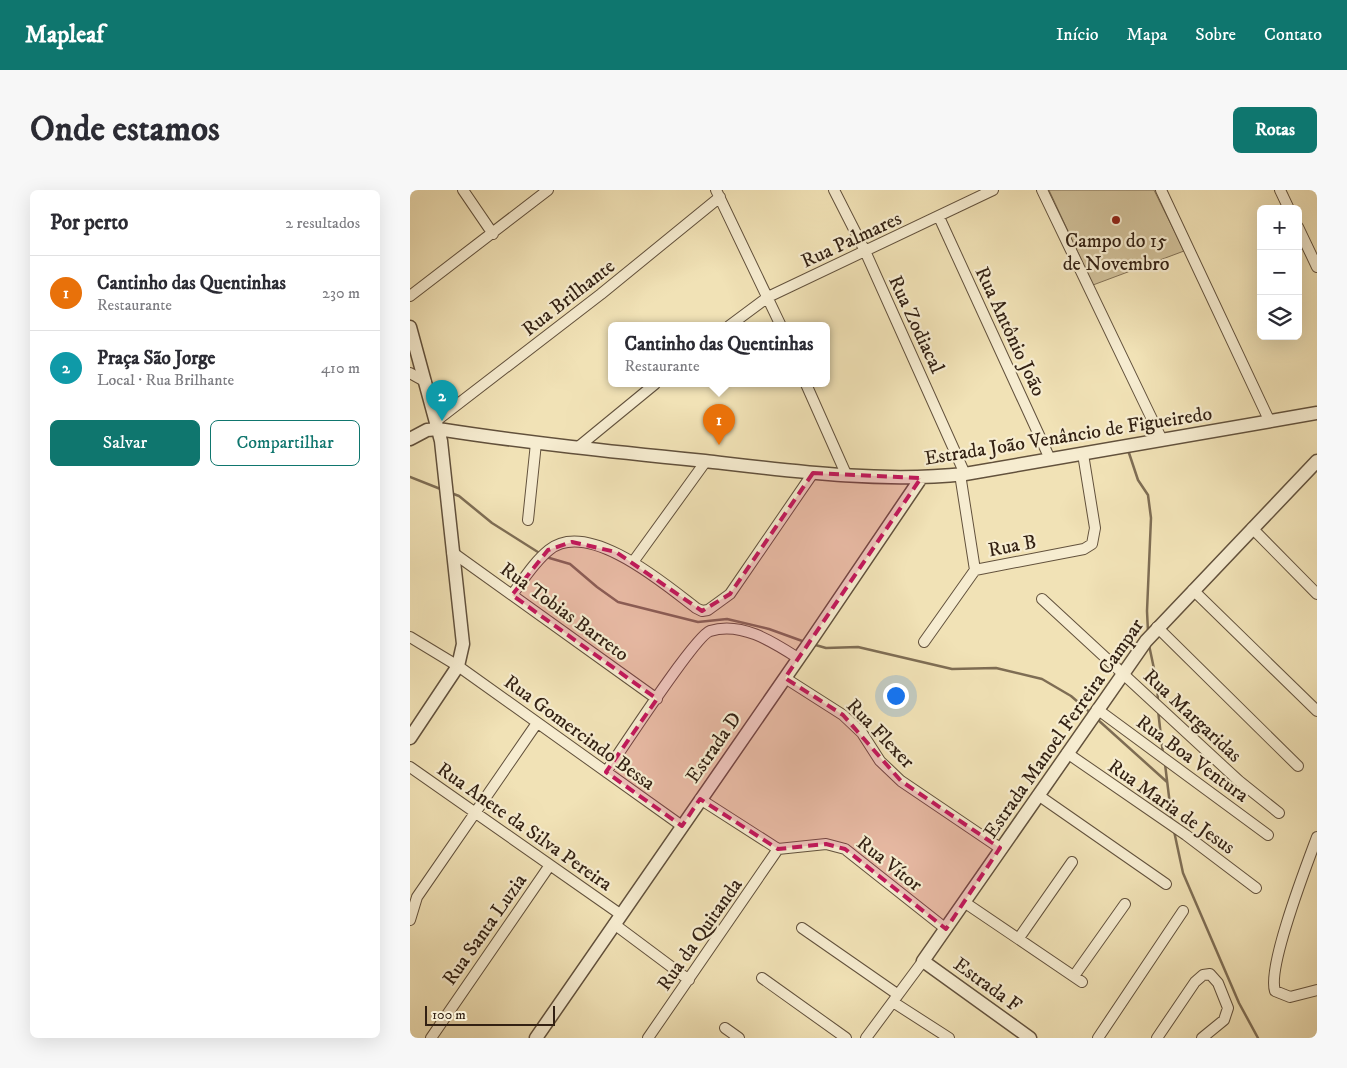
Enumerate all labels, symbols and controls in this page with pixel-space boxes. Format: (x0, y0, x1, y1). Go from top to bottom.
text: Mapleaf (25, 20, 104, 50)
text: Início (1056, 24, 1099, 46)
text: Mapa (1127, 24, 1167, 46)
text: Sobre (1195, 24, 1236, 46)
text: Contato (1264, 24, 1322, 46)
button: Rotas (1233, 107, 1317, 153)
text: Onde estamos (30, 108, 220, 152)
map controls (1257, 205, 1302, 340)
button: + (1257, 205, 1302, 250)
street label: Rua Palmares (798, 206, 906, 274)
text: Por perto (50, 210, 128, 236)
text: 2 resultados (285, 213, 360, 233)
marker: Campo do 15 de Novembro (1110, 214, 1122, 226)
place label: Campo do 15 de Novembro (1063, 229, 1169, 277)
button: − (1257, 250, 1302, 295)
street label: Rua Brilhante (518, 254, 620, 342)
street label: Rua Antônio João (969, 263, 1051, 400)
text: Cantinho das Quentinhas (97, 272, 286, 295)
street label: Rua Zodiacal (882, 272, 949, 378)
text: 1 (63, 283, 69, 303)
text: 230 m (322, 283, 360, 303)
text: Restaurante (97, 295, 172, 315)
button: layers (1257, 295, 1302, 340)
popup (608, 322, 830, 387)
text: Cantinho das Quentinhas (625, 333, 813, 356)
text: Praça São Jorge (97, 347, 215, 370)
text: Restaurante (625, 356, 700, 376)
text: 2 (62, 358, 70, 378)
text: 410 m (321, 358, 360, 378)
text: Local · Rua Brilhante (97, 370, 234, 390)
pin: 2 (426, 380, 458, 421)
street label: Estrada João Venâncio de Figueiredo (923, 401, 1214, 472)
pin: 1 (703, 404, 735, 445)
button: Salvar (50, 420, 200, 466)
button: Compartilhar (210, 420, 360, 466)
street label: Rua B (986, 530, 1038, 563)
street label: Rua Tobias Barreto (495, 557, 633, 667)
street label: Estrada Manoel Ferreira Campar (979, 614, 1150, 844)
street label: Rua Margaridas (1137, 664, 1247, 768)
street label: Rua Gomercindo Bessa (499, 670, 660, 797)
your location (883, 683, 909, 709)
street label: Rua Flexer (840, 694, 920, 775)
street label: Estrada D (681, 708, 748, 788)
street label: Rua Boa Ventura (1131, 710, 1254, 809)
street label: Rua Maria de Jesus (1103, 754, 1240, 860)
street label: Rua Anete da Silva Pereira (432, 757, 617, 898)
street label: Rua Vítor (851, 831, 927, 898)
street label: Rua Santa Luzia (438, 869, 533, 991)
street label: Rua da Quitanda (652, 873, 749, 996)
street label: Estrada F (948, 952, 1026, 1018)
scale bar (425, 1003, 555, 1026)
text: 100 m (432, 1006, 466, 1024)

